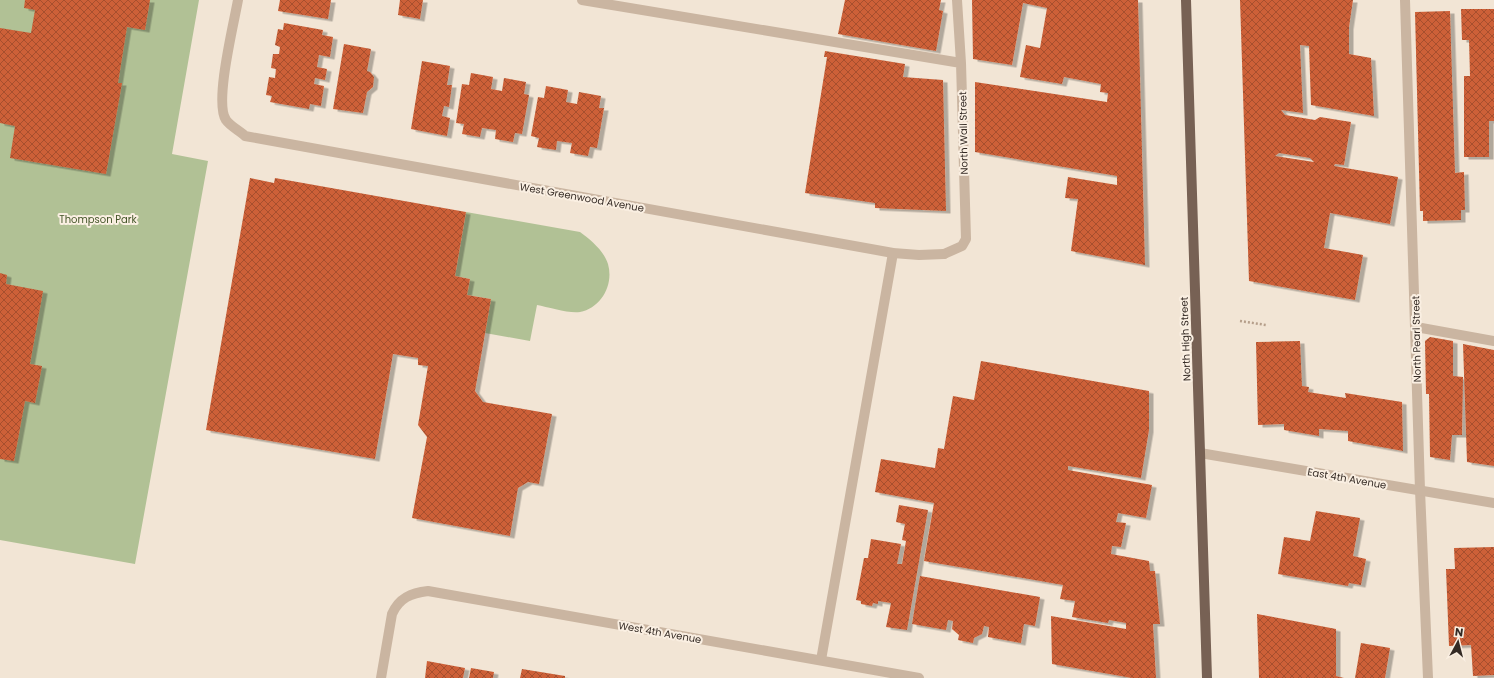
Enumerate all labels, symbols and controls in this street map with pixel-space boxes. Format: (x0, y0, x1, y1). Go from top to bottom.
street label: North Wall Street (955, 91, 972, 175)
street label: West Greenwood Avenue (519, 179, 645, 216)
park label: Thompson Park (59, 212, 138, 227)
street label: North Pearl Street (1408, 295, 1425, 382)
street label: North High Street (1177, 296, 1194, 381)
street label: East 4th Avenue (1306, 464, 1388, 493)
street label: West 4th Avenue (617, 618, 703, 647)
north arrow (1438, 622, 1478, 662)
text: N (1454, 624, 1464, 641)

